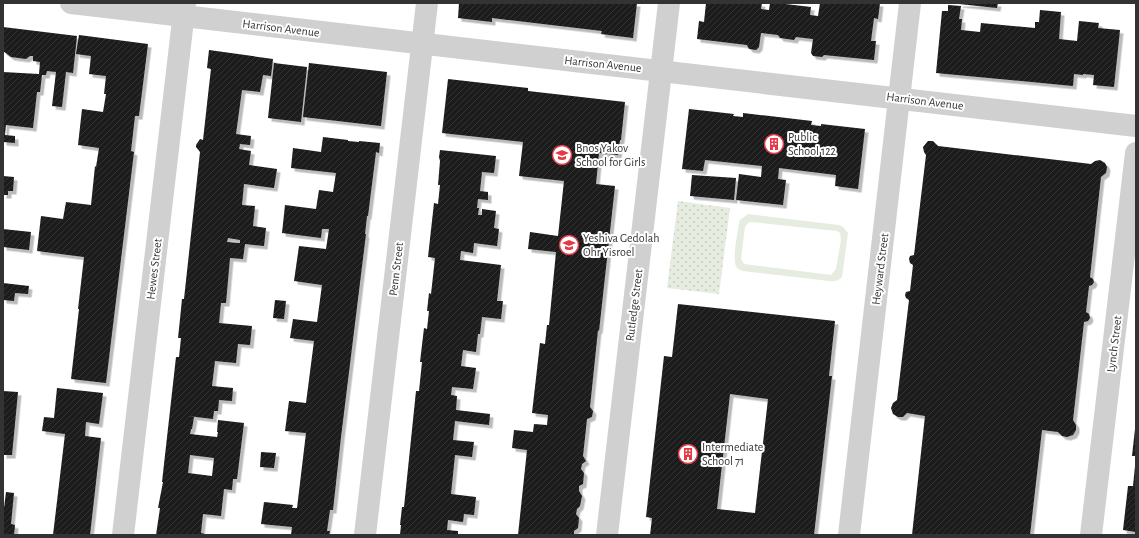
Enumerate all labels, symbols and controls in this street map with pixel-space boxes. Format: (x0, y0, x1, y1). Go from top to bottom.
street label: Harrison Avenue (242, 17, 320, 39)
street label: Harrison Avenue (564, 54, 642, 74)
street label: Harrison Avenue (886, 90, 964, 112)
place label: Public School 122 (788, 131, 837, 157)
building icon: Public School 122 (763, 133, 785, 155)
place label: Bnos Yakov School for Girls (576, 142, 645, 168)
school or university icon: Bnos Yakov School for Girls (551, 144, 573, 166)
place label: Yeshiva Gedolah Ohr Yisroel (583, 232, 659, 258)
street label: Heyward Street (870, 232, 891, 306)
school or university icon: Yeshiva Gedolah Ohr Yisroel (558, 234, 580, 256)
street label: Hewes Street (144, 238, 164, 300)
street label: Penn Street (387, 241, 405, 296)
street label: Rutledge Street (624, 268, 644, 342)
street label: Lynch Street (1105, 315, 1124, 373)
place label: Intermediate School 71 (702, 441, 763, 467)
building icon: Intermediate School 71 (677, 443, 699, 465)

